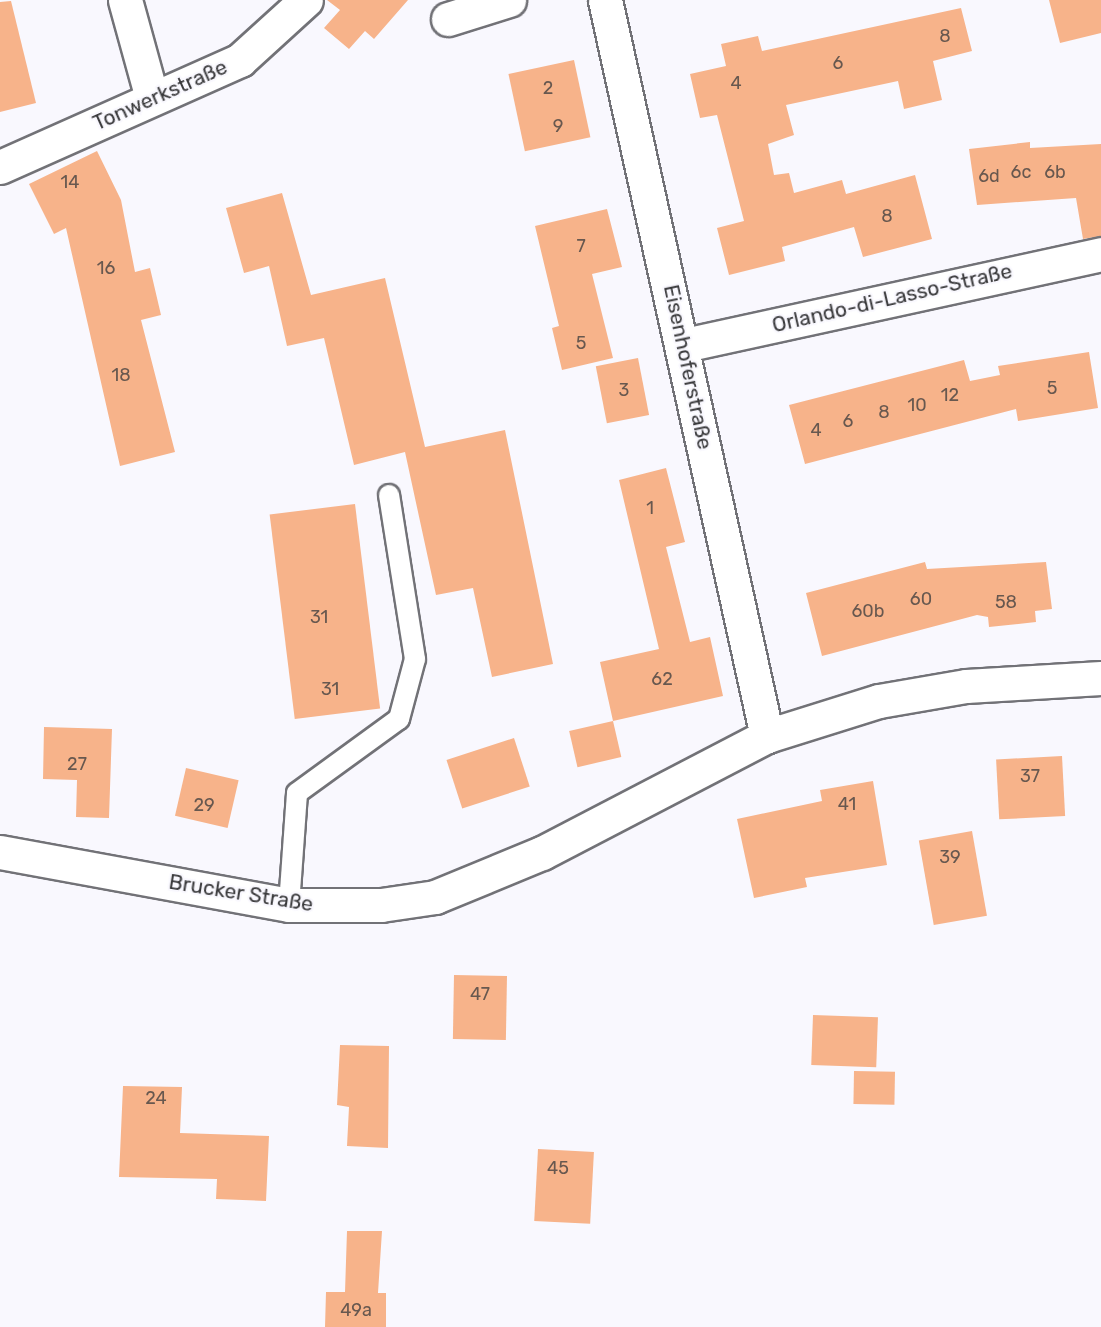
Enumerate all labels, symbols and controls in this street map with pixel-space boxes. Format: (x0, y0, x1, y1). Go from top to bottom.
house number: 8 (939, 25, 951, 47)
house number: 6 (833, 52, 843, 74)
street label: Tonwerkstraße (89, 54, 231, 136)
house number: 4 (730, 72, 742, 94)
house number: 2 (543, 77, 553, 99)
house number: 9 (553, 115, 563, 137)
house number: 6c (1011, 161, 1031, 183)
house number: 6b (1044, 161, 1066, 183)
house number: 6d (978, 165, 1000, 187)
house number: 14 (61, 171, 79, 193)
house number: 8 (881, 205, 893, 227)
house number: 7 (576, 235, 586, 257)
house number: 16 (97, 257, 115, 279)
street label: Orlando-di-Lasso-Straße (770, 258, 1014, 338)
street label: Eisenhoferstraße (658, 282, 718, 452)
house number: 5 (576, 332, 586, 354)
house number: 18 (111, 364, 131, 386)
house number: 5 (1047, 377, 1057, 399)
house number: 3 (619, 379, 629, 401)
house number: 12 (941, 384, 959, 406)
house number: 10 (907, 394, 927, 416)
house number: 8 (878, 401, 890, 423)
house number: 6 (843, 410, 853, 432)
house number: 4 (810, 419, 822, 441)
house number: 1 (646, 497, 654, 519)
house number: 60 (910, 588, 932, 610)
house number: 58 (995, 591, 1017, 613)
house number: 60b (852, 600, 884, 622)
house number: 31 (310, 606, 328, 628)
house number: 62 (651, 668, 673, 690)
house number: 31 (321, 678, 339, 700)
house number: 27 (67, 753, 87, 775)
house number: 37 (1020, 765, 1040, 787)
house number: 41 (838, 793, 856, 815)
house number: 29 (193, 794, 215, 816)
house number: 39 (939, 846, 961, 868)
street label: Brucker Straße (167, 869, 315, 917)
house number: 47 (470, 983, 490, 1005)
house number: 24 (145, 1087, 167, 1109)
house number: 45 (547, 1157, 569, 1179)
house number: 49a (340, 1299, 372, 1321)

